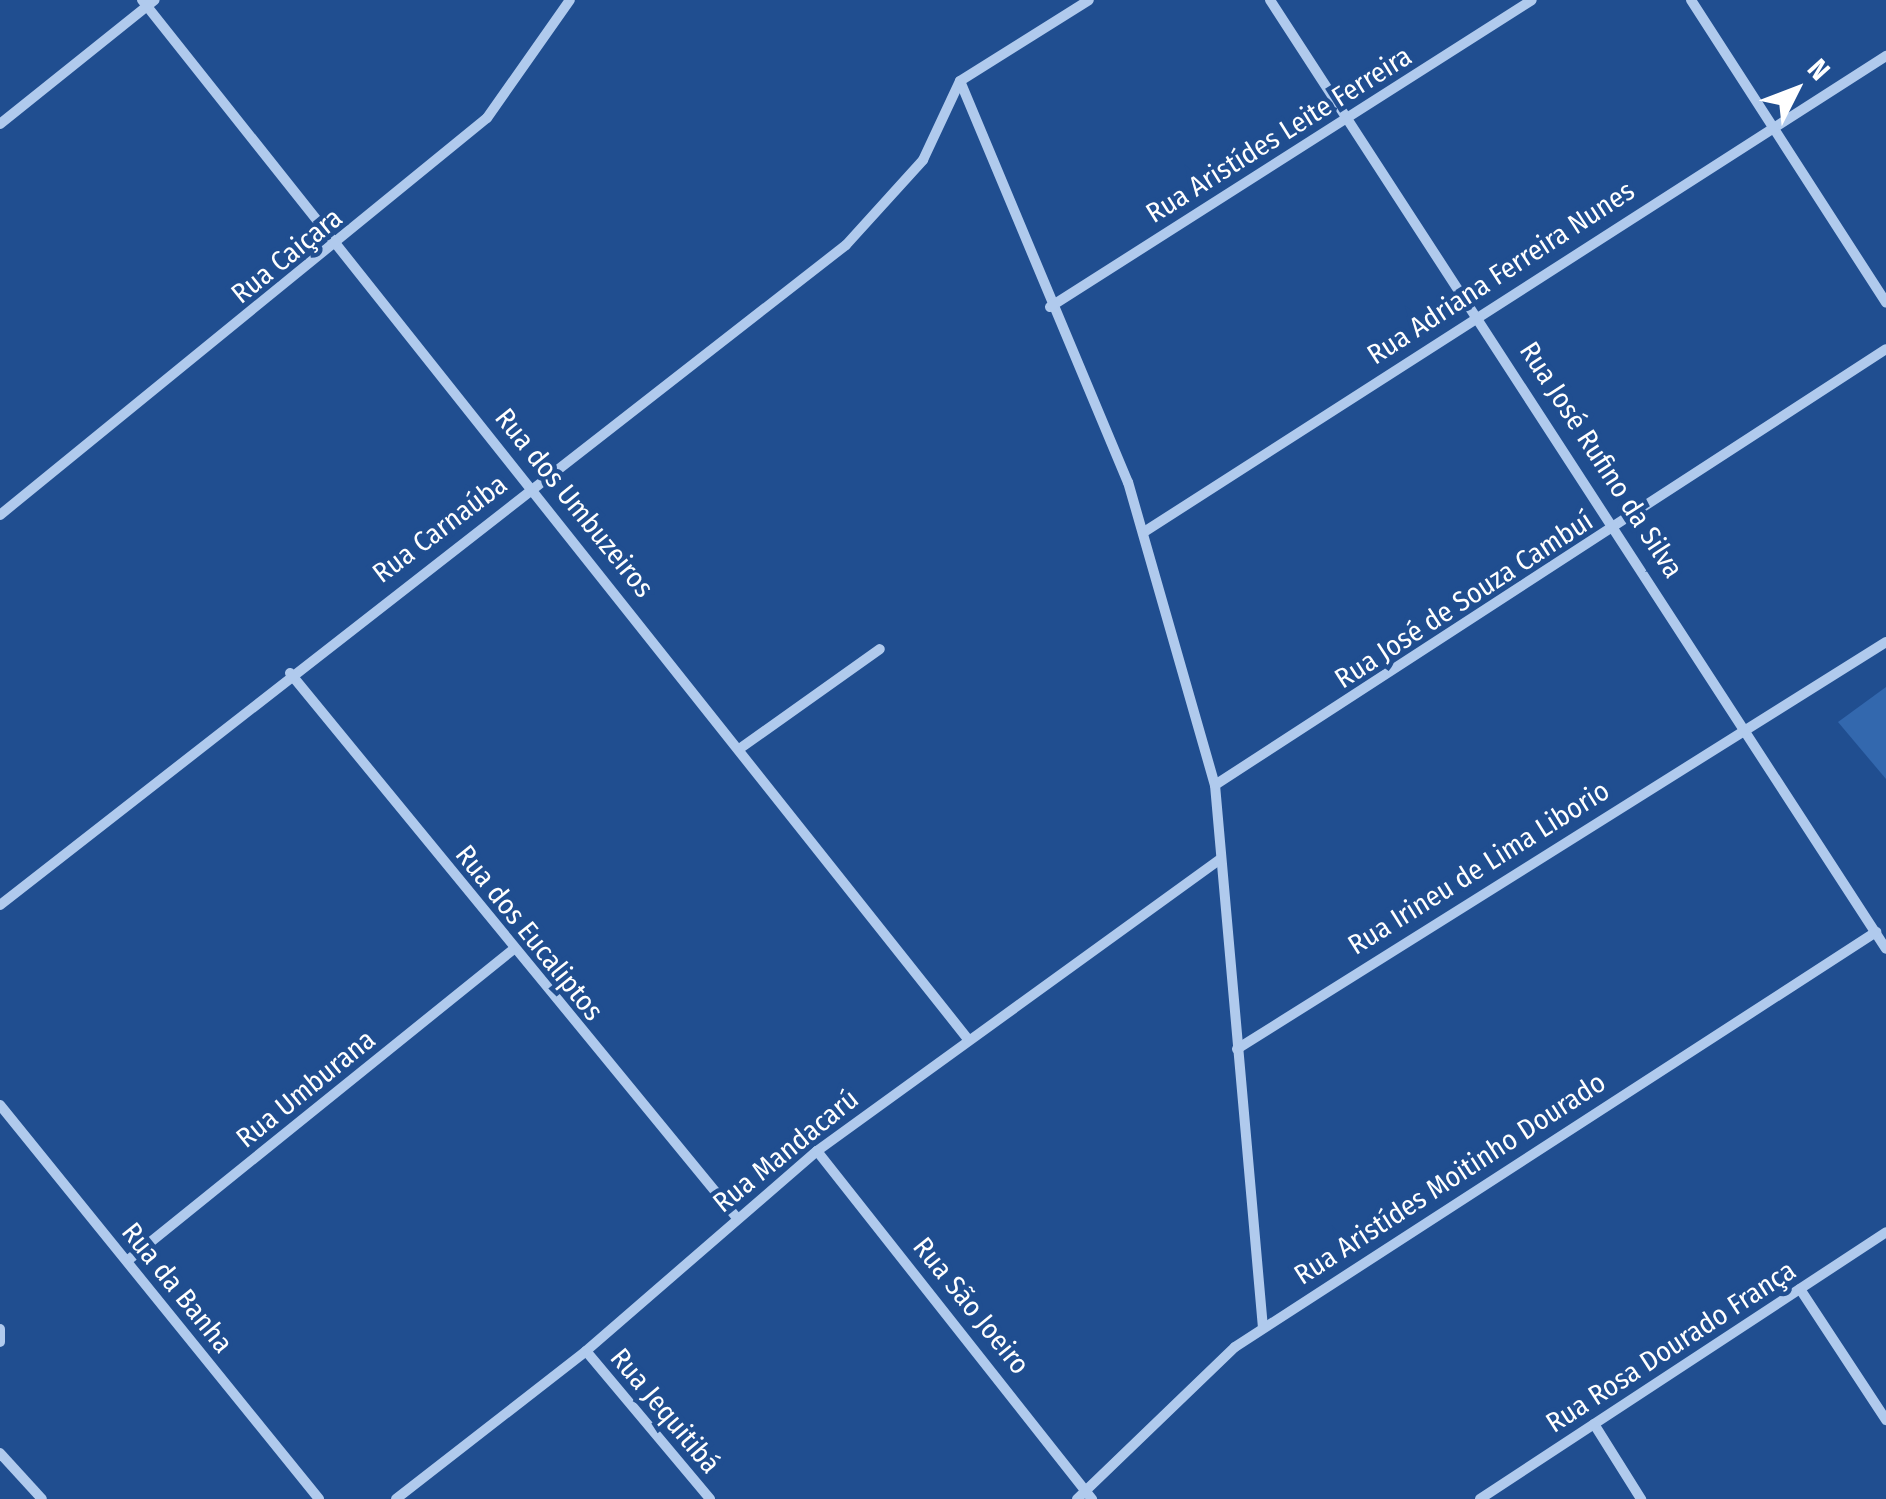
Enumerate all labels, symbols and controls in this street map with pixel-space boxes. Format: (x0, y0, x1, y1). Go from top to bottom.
street label: Rua Aristídes Leite Ferreira (1140, 40, 1418, 230)
north arrow (1746, 40, 1846, 140)
text: N (1801, 52, 1837, 87)
street label: Rua Adriana Ferreira Nunes (1361, 174, 1641, 372)
street label: Rua Caiçara (225, 201, 349, 311)
street label: Rua José Rufino da Silva (1512, 336, 1690, 584)
street label: Rua dos Umbuzeiros (487, 402, 661, 604)
street label: Rua Carnaúba (366, 468, 514, 590)
street label: Rua José de Souza Cambuí (1329, 504, 1599, 696)
street label: Rua Irineu de Lima Liborio (1342, 774, 1616, 962)
street label: Rua dos Eucaliptos (448, 839, 610, 1027)
street label: Rua Umburana (230, 1023, 382, 1155)
street label: Rua Aristídes Moitinho Dourado (1288, 1066, 1612, 1292)
street label: Rua Mandacarú (707, 1082, 865, 1220)
street label: Rua da Banha (114, 1216, 240, 1360)
street label: Rua São Joeiro (906, 1231, 1036, 1381)
street label: Rua Rosa Dourado França (1540, 1254, 1802, 1440)
street label: Rua Jequitibá (603, 1342, 727, 1480)

